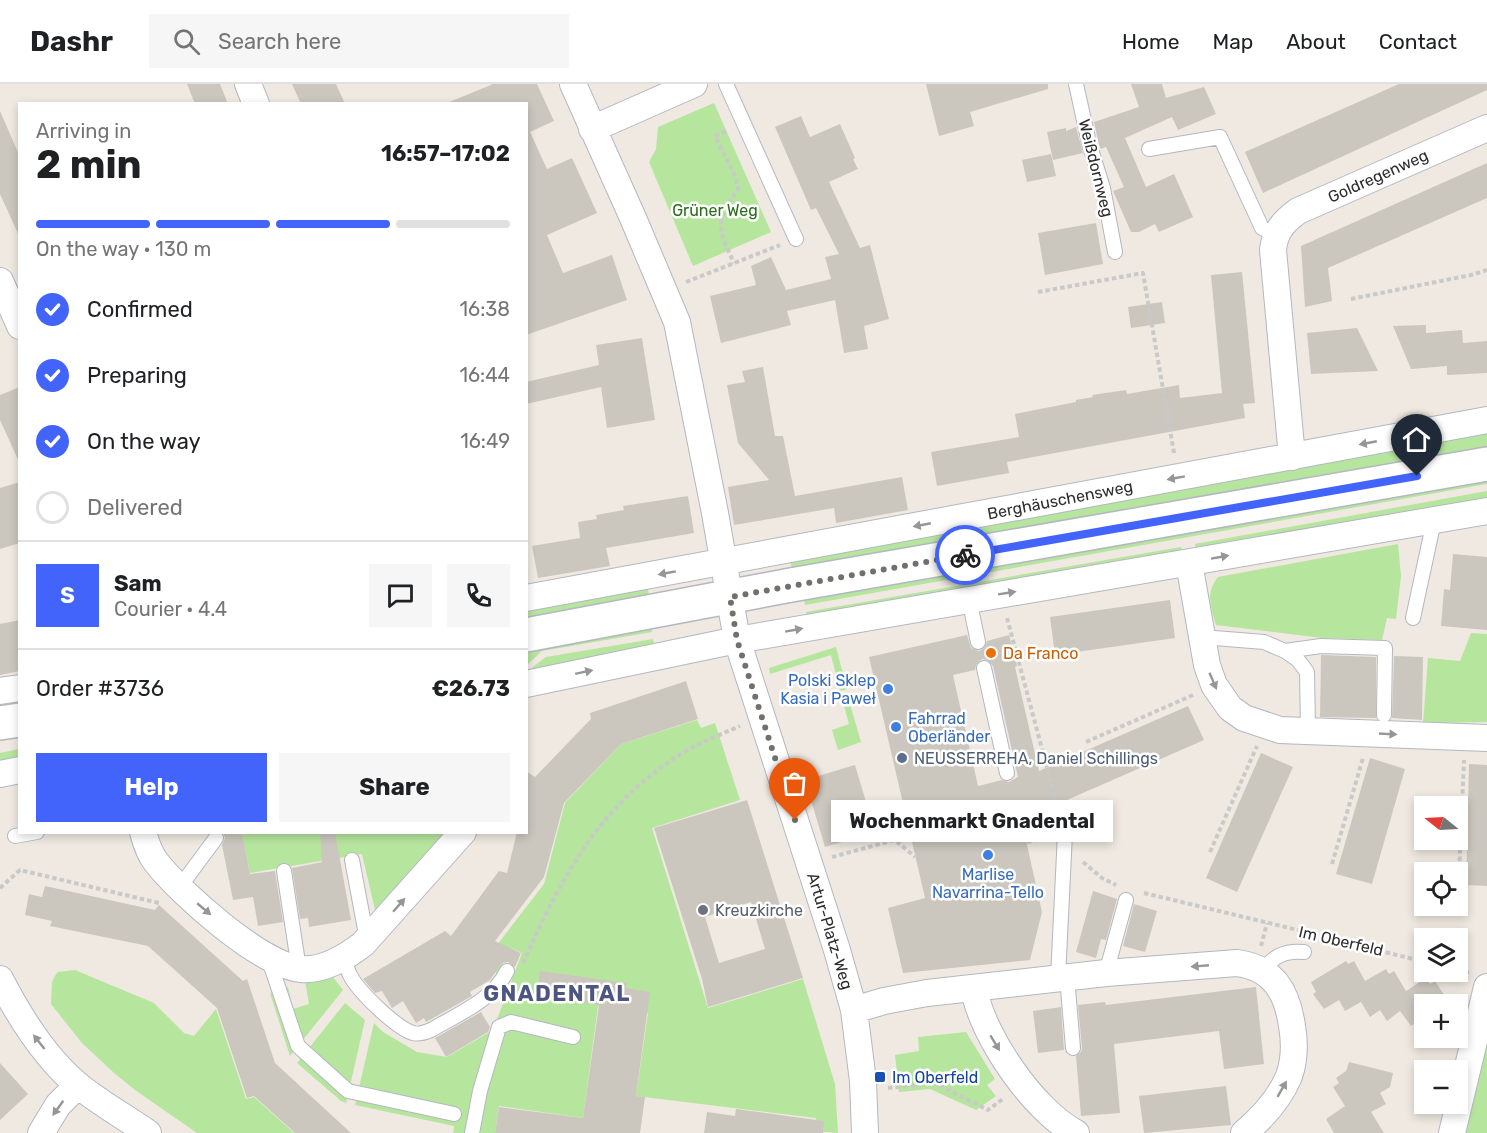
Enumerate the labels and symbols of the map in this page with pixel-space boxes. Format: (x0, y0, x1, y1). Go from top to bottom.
street label: Weißdornweg (1075, 117, 1117, 219)
street label: Goldregenweg (1325, 145, 1431, 207)
park label: Grüner Weg (672, 201, 758, 220)
pin (1391, 414, 1442, 476)
one-way arrow (1358, 439, 1377, 448)
one-way arrow (1166, 474, 1185, 483)
street label: Berghäuschensweg (986, 477, 1134, 523)
one-way arrow (912, 521, 931, 530)
courier (935, 525, 995, 585)
one-way arrow (1211, 553, 1230, 562)
one-way arrow (657, 569, 676, 578)
one-way arrow (998, 588, 1017, 597)
one-way arrow (785, 625, 804, 634)
place label: Da Franco (1003, 644, 1078, 663)
marker: Da Franco (984, 646, 998, 660)
one-way arrow (574, 667, 593, 676)
place label: Polski Sklep Kasia i Paweł (780, 671, 877, 708)
one-way arrow (1208, 673, 1218, 691)
marker: Polski Sklep Kasia i Paweł (881, 682, 895, 696)
place label: Fahrrad Oberländer (908, 709, 990, 746)
marker: Fahrrad Oberländer (889, 720, 903, 734)
one-way arrow (1378, 729, 1397, 738)
place label: NEUSSERREHA, Daniel Schillings (914, 749, 1158, 768)
marker: NEUSSERREHA, Daniel Schillings (895, 751, 909, 765)
pin (769, 758, 820, 820)
north arrow (1414, 796, 1468, 850)
callout: Wochenmarkt Gnadental (831, 799, 1113, 841)
marker: Marlise Navarrina-Tello (981, 848, 995, 862)
place label: Marlise Navarrina-Tello (932, 865, 1044, 902)
street label: Artur-Platz-Weg (803, 870, 857, 992)
one-way arrow (392, 898, 405, 913)
place label: Kreuzkirche (715, 901, 803, 920)
one-way arrow (197, 903, 212, 915)
marker: Kreuzkirche (696, 903, 710, 917)
street label: Im Oberfeld (1297, 922, 1385, 960)
one-way arrow (1190, 961, 1209, 971)
district label: GNADENTAL (483, 980, 631, 1007)
one-way arrow (33, 1034, 45, 1050)
one-way arrow (990, 1035, 1001, 1051)
place label: Im Oberfeld (892, 1068, 978, 1087)
marker: Im Oberfeld (873, 1070, 887, 1084)
one-way arrow (1277, 1080, 1287, 1097)
one-way arrow (52, 1099, 64, 1115)

